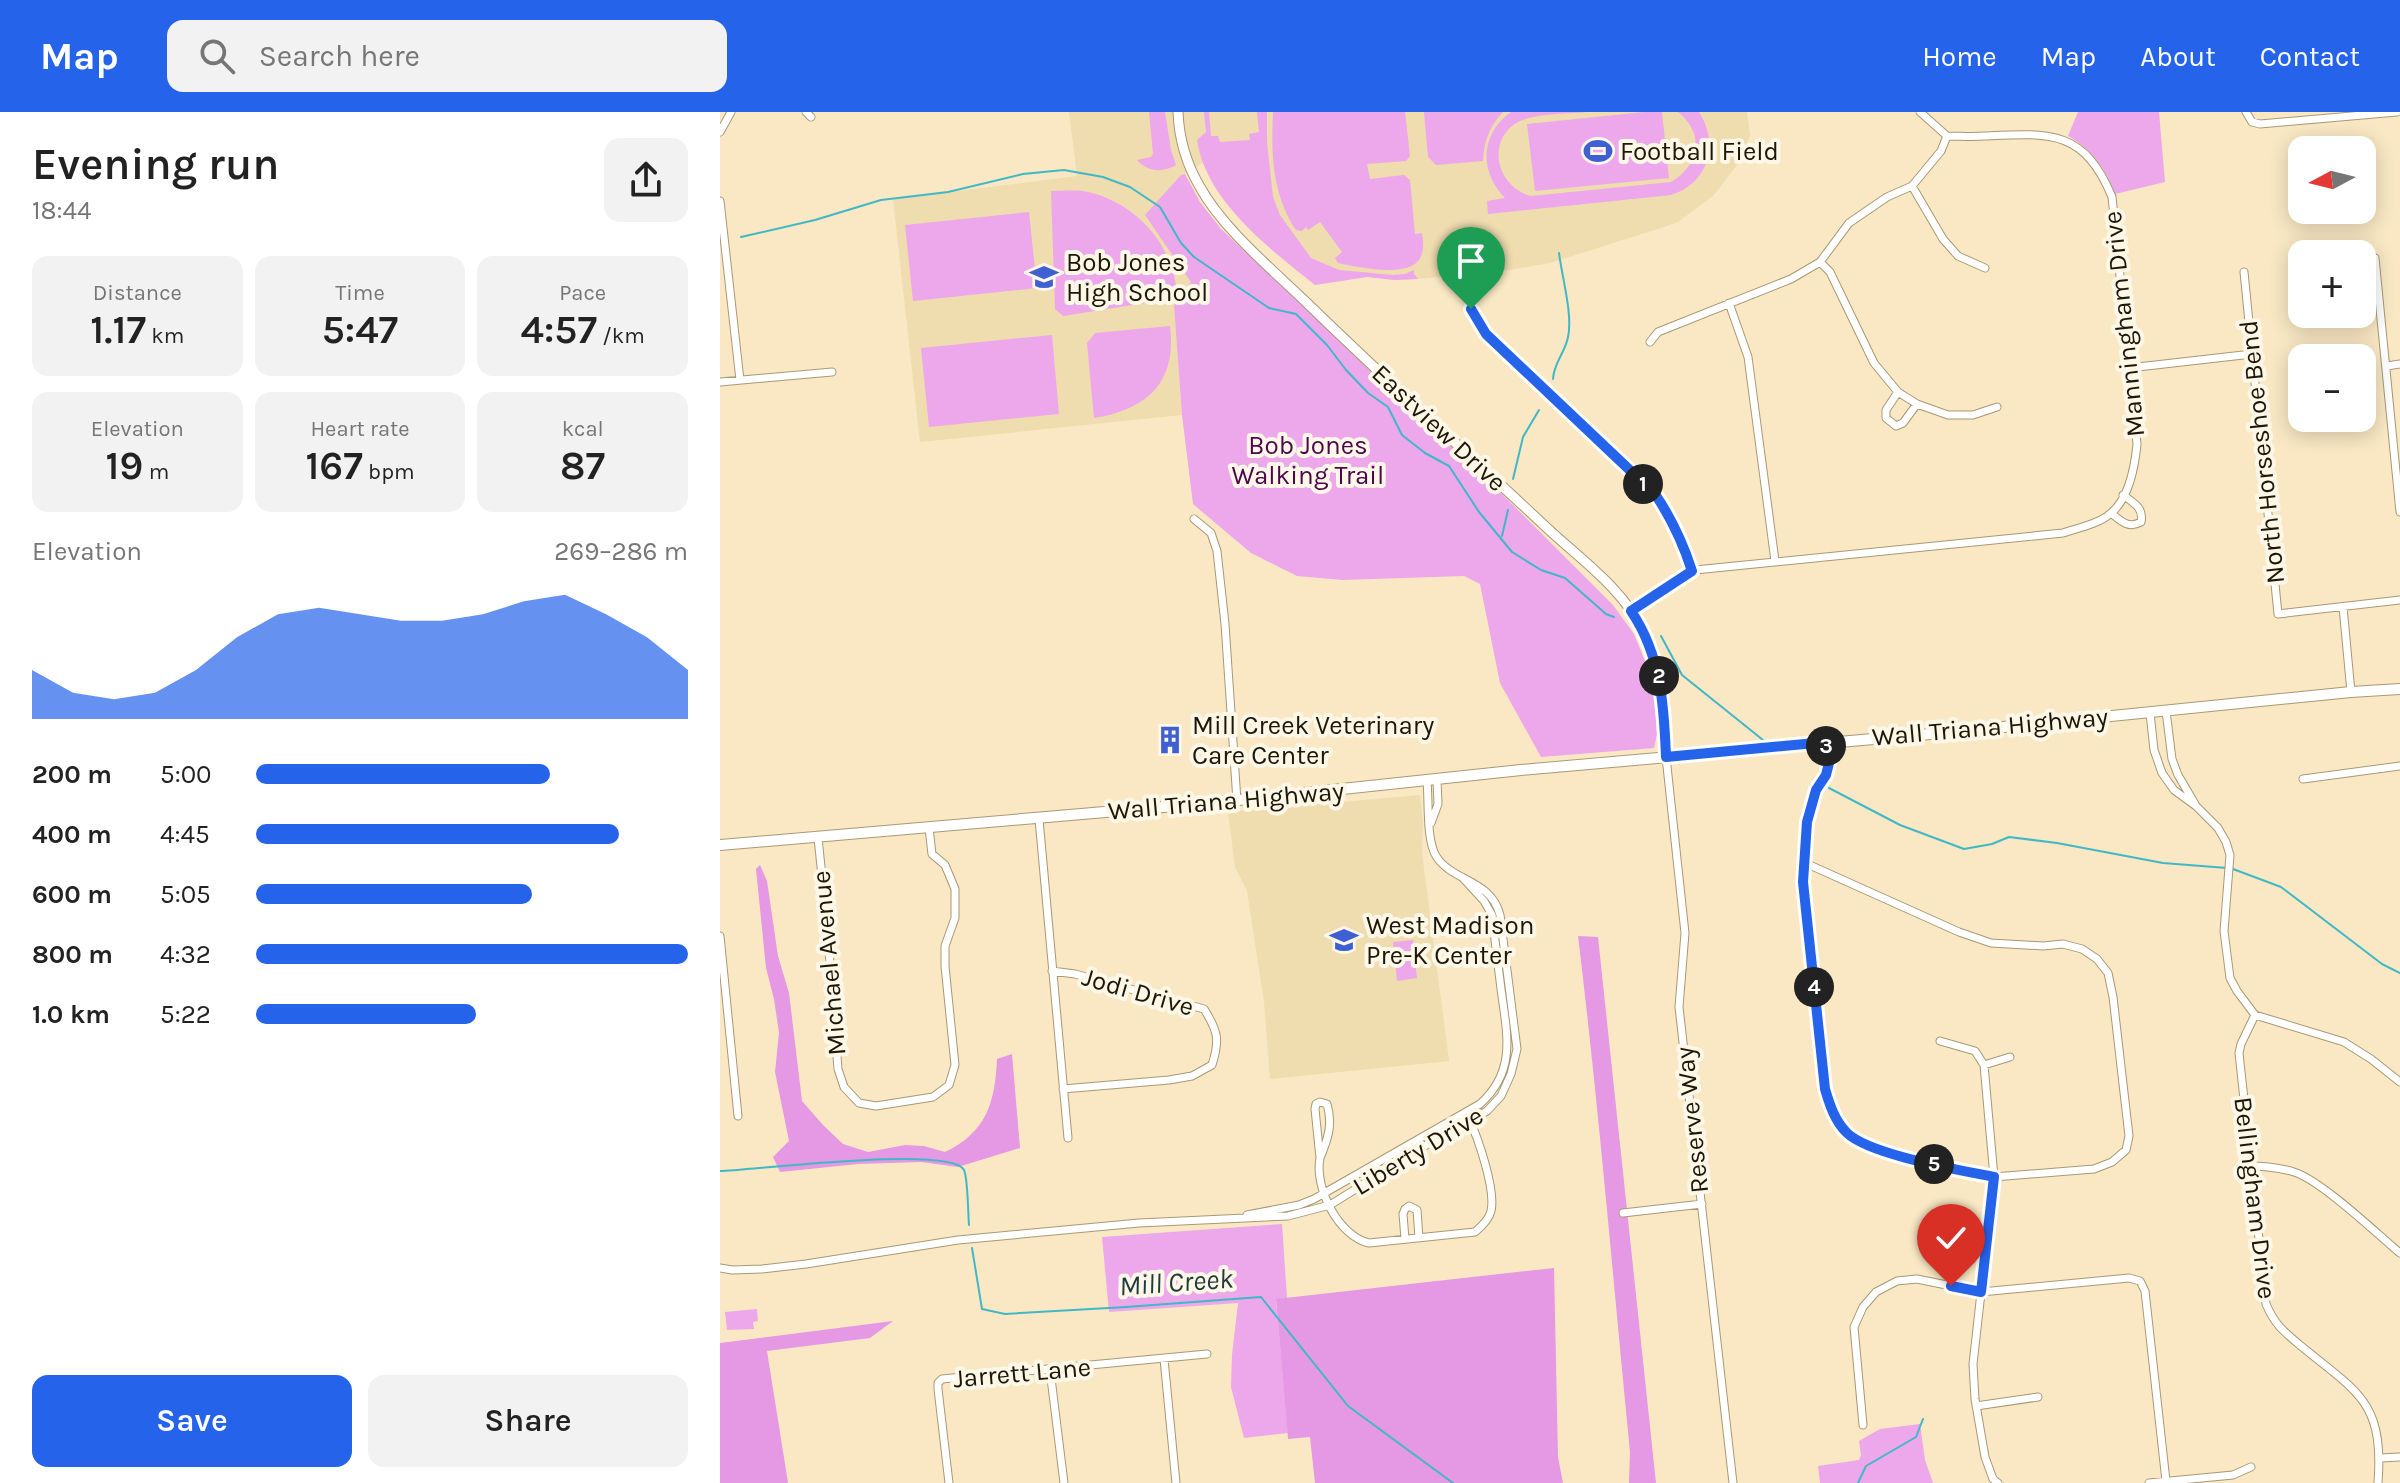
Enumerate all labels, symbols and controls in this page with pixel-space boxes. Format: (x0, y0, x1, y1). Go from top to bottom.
search box (167, 20, 727, 92)
text: Map (40, 34, 119, 79)
icon: search (195, 34, 239, 78)
text: Search here (259, 38, 420, 74)
text: Home (1922, 40, 1997, 73)
text: Map (2041, 40, 2096, 73)
text: About (2140, 40, 2216, 73)
text: Contact (2260, 40, 2360, 73)
sports icon: Football Field (1583, 136, 1613, 166)
place label: Football Field (1620, 136, 1779, 167)
north arrow (2288, 136, 2376, 224)
map controls (2288, 136, 2376, 432)
button: share (604, 138, 688, 222)
text: Evening run (32, 139, 279, 190)
text: 18:44 (32, 195, 92, 226)
street label: Manningham Drive (2097, 209, 2151, 439)
pin (1437, 227, 1505, 309)
icon: arrive (1449, 239, 1493, 283)
button: + (2288, 240, 2376, 328)
place label: Bob Jones High School (1066, 247, 1208, 308)
school or university icon: Bob Jones High School (1029, 262, 1059, 292)
text: Distance (93, 280, 182, 306)
text: Time (335, 280, 385, 306)
text: Pace (559, 280, 606, 306)
text: 1.17 (90, 306, 146, 353)
text: 5:47 (322, 306, 398, 353)
text: 4:57 (521, 306, 597, 353)
street label: North Horseshoe Bend (2233, 319, 2291, 585)
text: km (146, 323, 184, 349)
text: /km (597, 323, 645, 349)
button: − (2288, 344, 2376, 432)
street label: Eastview Drive (1365, 358, 1513, 498)
text: Elevation (91, 416, 184, 442)
text: Heart rate (310, 416, 410, 442)
text: kcal (562, 416, 604, 442)
park label: Bob Jones Walking Trail (1232, 430, 1384, 491)
text: 19 (105, 442, 143, 489)
text: 167 (305, 442, 363, 489)
text: 87 (560, 442, 605, 489)
text: m (143, 459, 169, 485)
text: bpm (363, 459, 415, 485)
pin: 1 (1623, 464, 1663, 504)
text: 1 (1639, 471, 1647, 497)
text: Elevation (32, 536, 142, 567)
text: 269–286 m (554, 536, 688, 567)
pin: 2 (1639, 656, 1679, 696)
text: 2 (1652, 663, 1666, 689)
street label: Wall Triana Highway (1871, 701, 2109, 753)
place label: Mill Creek Veterinary Care Center (1192, 710, 1434, 771)
building icon: Mill Creek Veterinary Care Center (1155, 725, 1185, 755)
pin: 3 (1806, 726, 1846, 766)
text: 3 (1819, 733, 1833, 759)
text: 200 m (32, 759, 112, 790)
text: 5:00 (160, 759, 212, 790)
street label: Wall Triana Highway (1107, 775, 1345, 827)
text: 400 m (32, 819, 112, 850)
text: 4:45 (160, 819, 210, 850)
street label: Michael Avenue (805, 869, 853, 1057)
text: 600 m (32, 879, 112, 910)
text: 5:05 (160, 879, 211, 910)
place label: West Madison Pre-K Center (1366, 910, 1534, 971)
school or university icon: West Madison Pre-K Center (1329, 925, 1359, 955)
text: 800 m (32, 939, 113, 970)
text: 4:32 (160, 939, 211, 970)
street label: Jodi Drive (1079, 961, 1197, 1023)
pin: 4 (1794, 967, 1834, 1007)
text: 4 (1807, 974, 1821, 1000)
text: 1.0 km (32, 999, 110, 1030)
text: 5:22 (160, 999, 211, 1030)
street label: Reserve Way (1669, 1045, 1715, 1195)
street label: Bellingham Drive (2227, 1095, 2283, 1301)
street label: Liberty Drive (1347, 1100, 1489, 1202)
pin: 5 (1914, 1144, 1954, 1184)
text: 5 (1928, 1151, 1940, 1177)
pin (1917, 1204, 1985, 1286)
icon: check (1929, 1216, 1973, 1260)
water label: Mill Creek (1118, 1262, 1235, 1302)
street label: Jarrett Lane (952, 1352, 1092, 1394)
button: Save (32, 1375, 352, 1467)
button: Share (368, 1375, 688, 1467)

